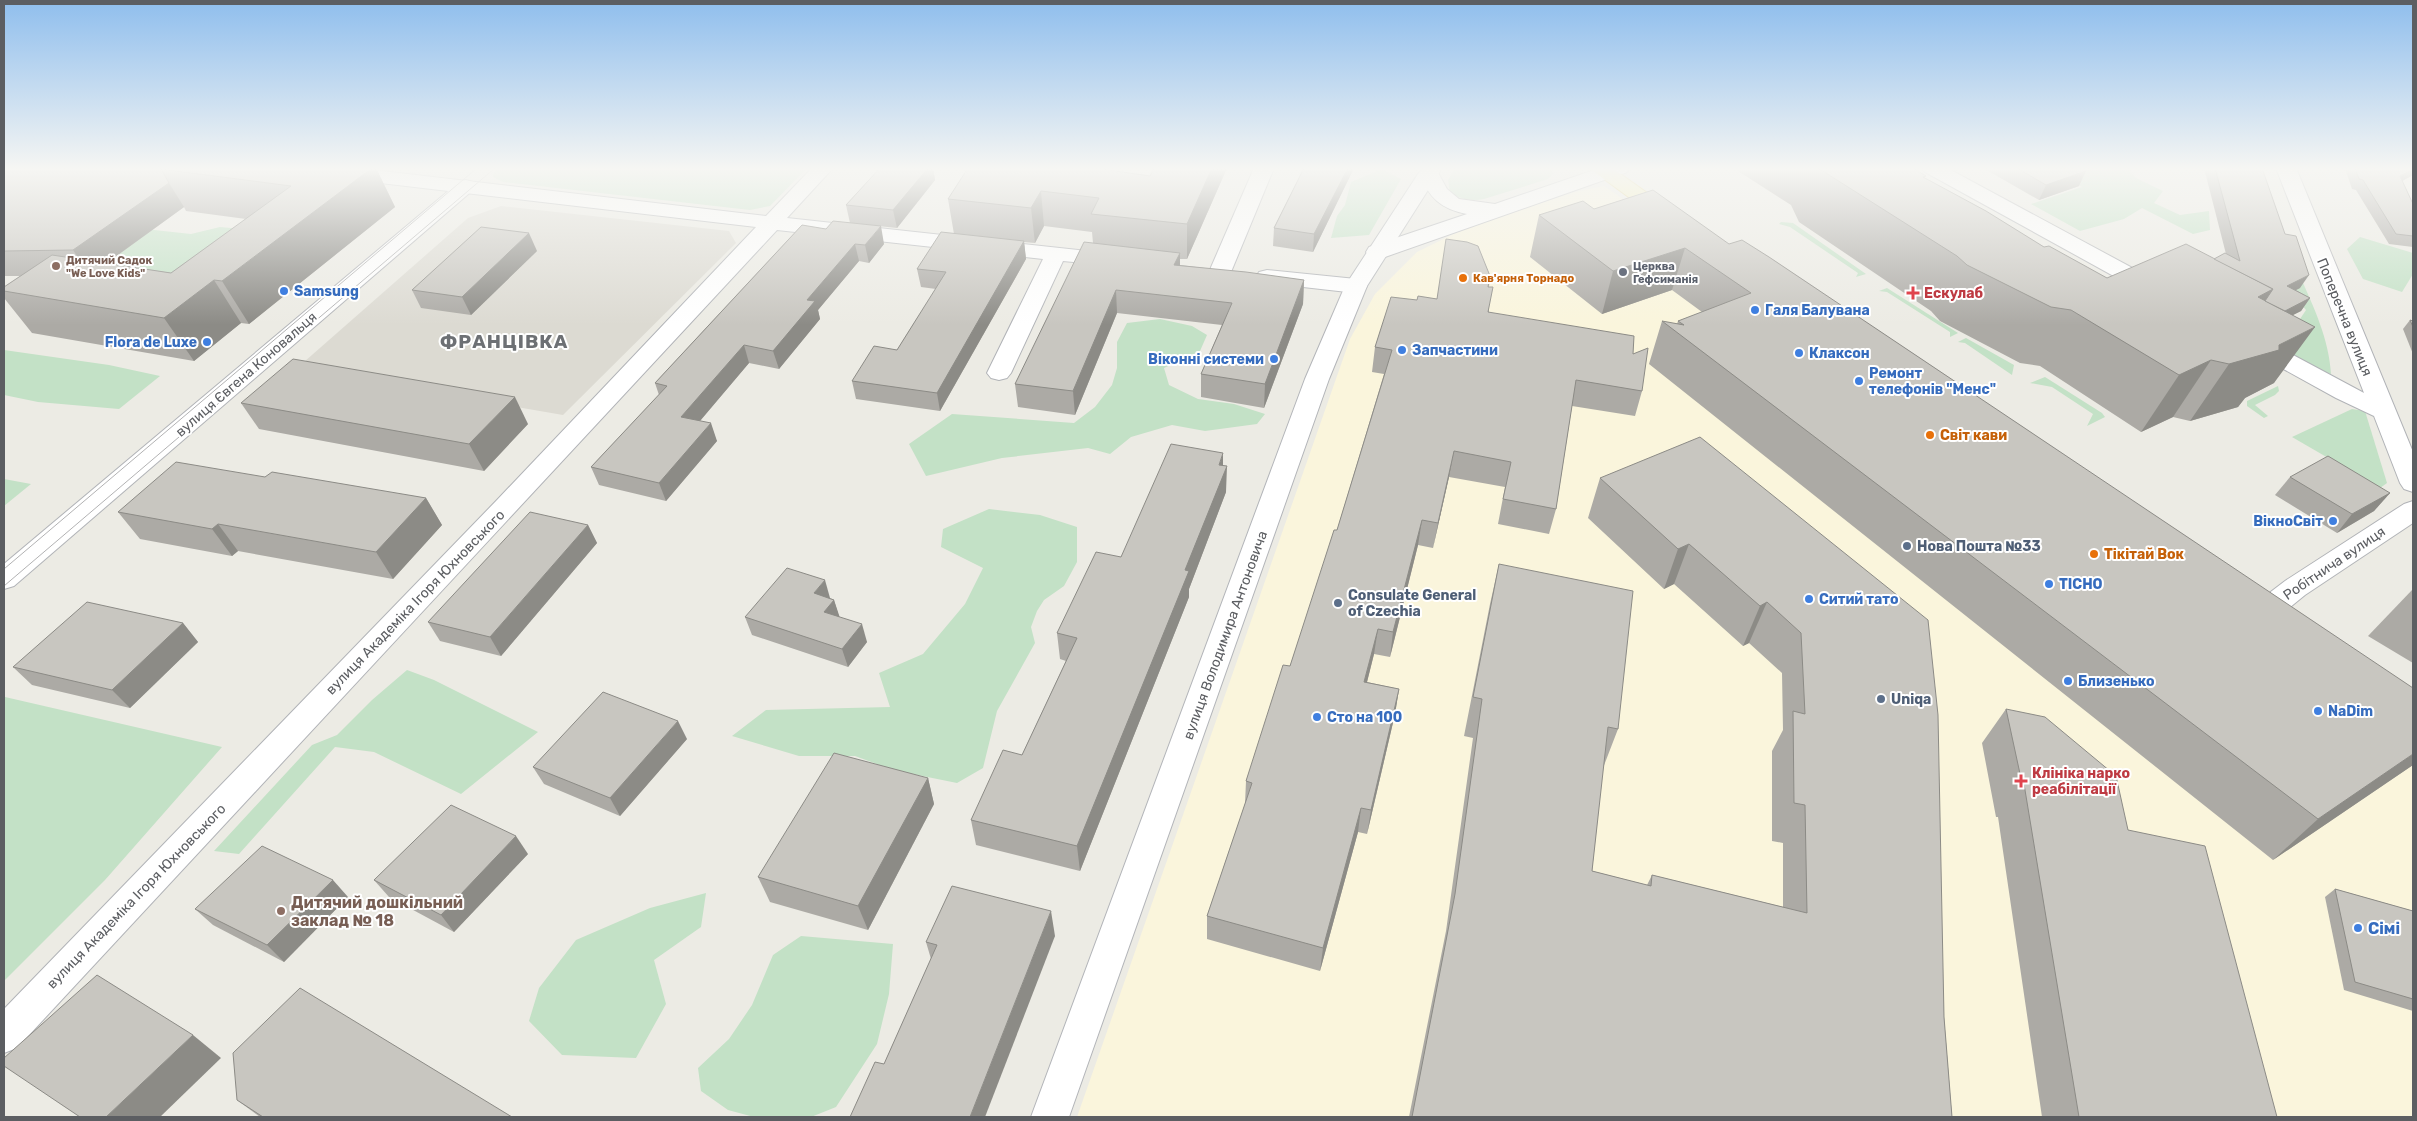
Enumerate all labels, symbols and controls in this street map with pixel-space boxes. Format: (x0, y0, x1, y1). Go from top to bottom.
place label: Дитячий Садок "We Love Kids" (66, 254, 152, 280)
street label: Поперечна вулиця (2313, 256, 2376, 379)
marker: Дитячий Садок "We Love Kids" (50, 260, 62, 272)
place label: Церква Гефсиманія (1633, 260, 1698, 286)
marker: Церква Гефсиманія (1617, 266, 1629, 278)
marker: Кав'ярня Торнадо (1457, 272, 1469, 284)
place label: Кав'ярня Торнадо (1473, 272, 1574, 285)
place label: Samsung (294, 283, 359, 300)
marker: Samsung (278, 285, 290, 297)
place label: Ескулаб (1924, 285, 1983, 302)
marker: Ескулаб (1906, 286, 1920, 300)
place label: Галя Балувана (1765, 302, 1870, 319)
marker: Галя Балувана (1749, 304, 1761, 316)
street label: вулиця Євгена Коновальця (172, 308, 321, 440)
district label: ФРАНЦІВКА (440, 330, 568, 353)
place label: Flora de Luxe (105, 334, 197, 351)
marker: Flora de Luxe (201, 336, 213, 348)
place label: Запчастини (1412, 342, 1498, 359)
marker: Запчастини (1396, 344, 1408, 356)
place label: Клаксон (1809, 345, 1870, 362)
marker: Клаксон (1793, 347, 1805, 359)
place label: Віконні системи (1148, 351, 1264, 368)
marker: Віконні системи (1268, 353, 1280, 365)
place label: Ремонт телефонів "Менс" (1869, 365, 1996, 398)
marker: Ремонт телефонів "Менс" (1853, 375, 1865, 387)
place label: Світ кави (1940, 427, 2007, 444)
marker: Світ кави (1924, 429, 1936, 441)
street label: вулиця Академіка Ігоря Юхновського (322, 506, 508, 698)
place label: ВікноСвіт (2253, 513, 2323, 530)
marker: ВікноСвіт (2327, 515, 2339, 527)
street label: Робітнича вулиця (2280, 523, 2389, 604)
street label: вулиця Володимира Антоновича (1180, 528, 1271, 742)
place label: Нова Пошта №33 (1917, 538, 2041, 555)
marker: Нова Пошта №33 (1901, 540, 1913, 552)
place label: Тікітай Вок (2104, 546, 2185, 563)
marker: Тікітай Вок (2088, 548, 2100, 560)
place label: ТІСНО (2059, 576, 2103, 593)
marker: ТІСНО (2043, 578, 2055, 590)
place label: Consulate General of Czechia (1348, 587, 1476, 620)
place label: Ситий тато (1819, 591, 1898, 608)
marker: Ситий тато (1803, 593, 1815, 605)
marker: Consulate General of Czechia (1332, 597, 1344, 609)
place label: Близенько (2078, 673, 2155, 690)
marker: Близенько (2062, 675, 2074, 687)
place label: Uniqa (1891, 691, 1931, 708)
marker: Uniqa (1875, 693, 1887, 705)
place label: NaDim (2328, 703, 2373, 720)
marker: NaDim (2312, 705, 2324, 717)
place label: Сто на 100 (1327, 709, 1402, 726)
marker: Сто на 100 (1311, 711, 1323, 723)
place label: Клініка нарко реабілітації (2032, 765, 2130, 798)
marker: Клініка нарко реабілітації (2014, 774, 2028, 788)
street label: вулиця Академіка Ігоря Юхновського (43, 800, 229, 992)
place label: Дитячий дошкільний заклад № 18 (291, 893, 463, 930)
marker: Дитячий дошкільний заклад № 18 (275, 905, 287, 917)
place label: Сімі (2368, 919, 2400, 938)
marker: Сімі (2352, 922, 2364, 934)

